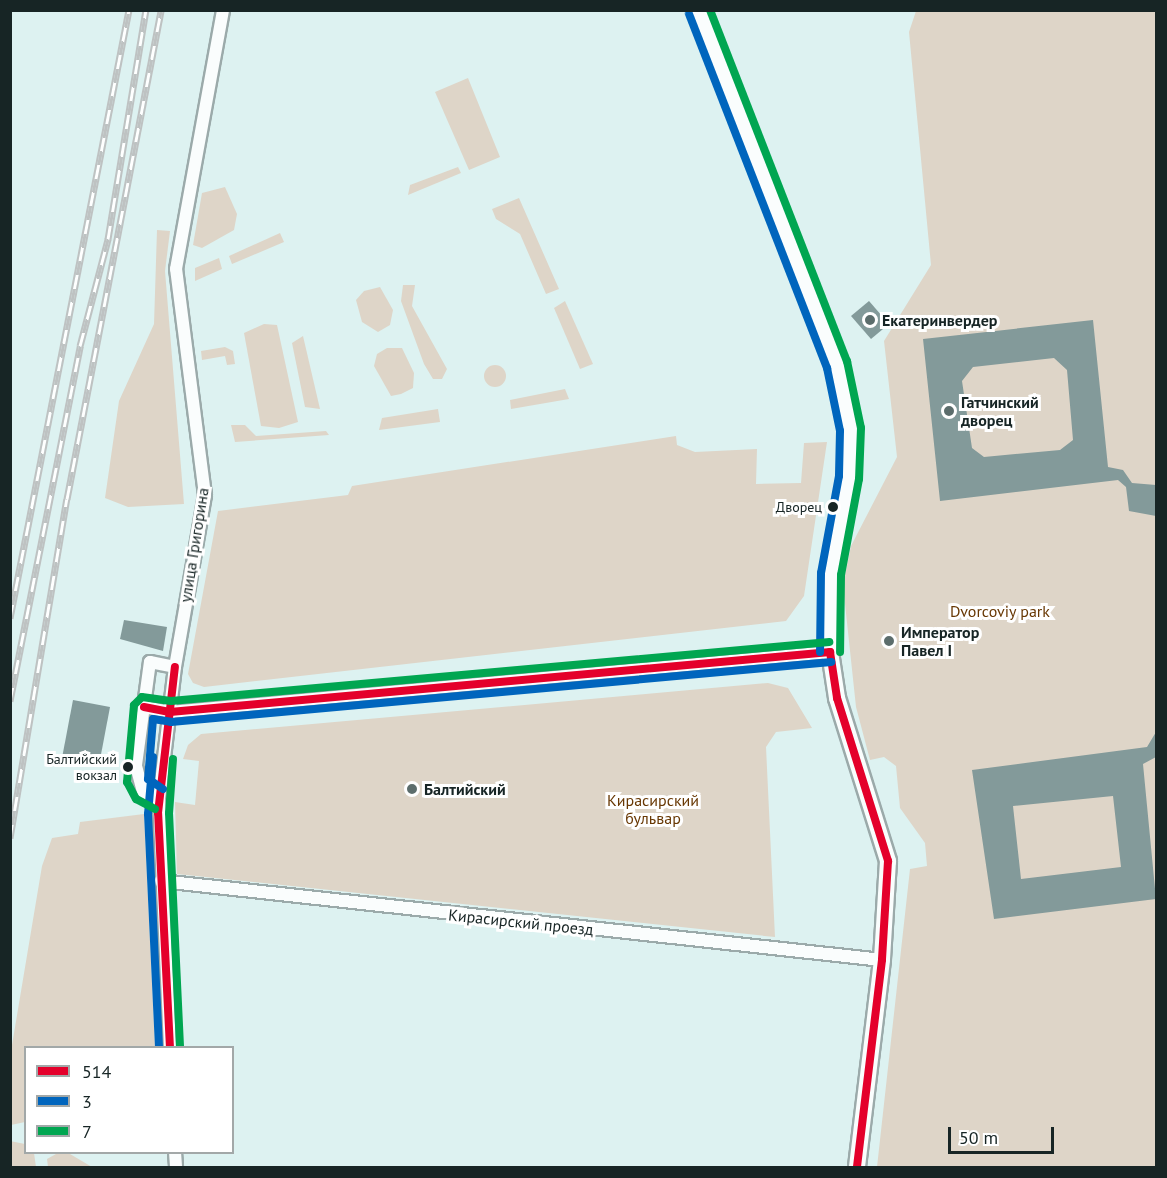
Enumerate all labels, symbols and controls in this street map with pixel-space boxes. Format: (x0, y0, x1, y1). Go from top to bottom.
place label: Екатеринвердер (882, 310, 997, 330)
marker: Екатеринвердер (863, 313, 877, 327)
place label: Гатчинский дворец (961, 392, 1039, 430)
marker: Гатчинский дворец (942, 404, 956, 418)
street label: улица Григорина (175, 486, 213, 604)
place label: Дворец (776, 499, 822, 515)
marker: Дворец (827, 501, 839, 513)
park label: Dvorcoviy park (950, 601, 1050, 621)
place label: Император Павел I (901, 622, 979, 660)
marker: Император Павел I (882, 634, 896, 648)
place label: Балтийский вокзал (46, 751, 117, 784)
marker: Балтийский вокзал (122, 761, 134, 773)
place label: Балтийский (424, 779, 506, 799)
marker: Балтийский (405, 782, 419, 796)
park label: Кирасирский бульвар (607, 790, 699, 828)
street label: Кирасирский проезд (447, 905, 595, 939)
legend (24, 1046, 234, 1154)
text: 514 (82, 1060, 111, 1083)
text: 3 (82, 1090, 92, 1113)
scale bar (951, 1115, 1058, 1153)
text: 7 (82, 1120, 92, 1143)
text: 50 m (959, 1126, 998, 1149)

